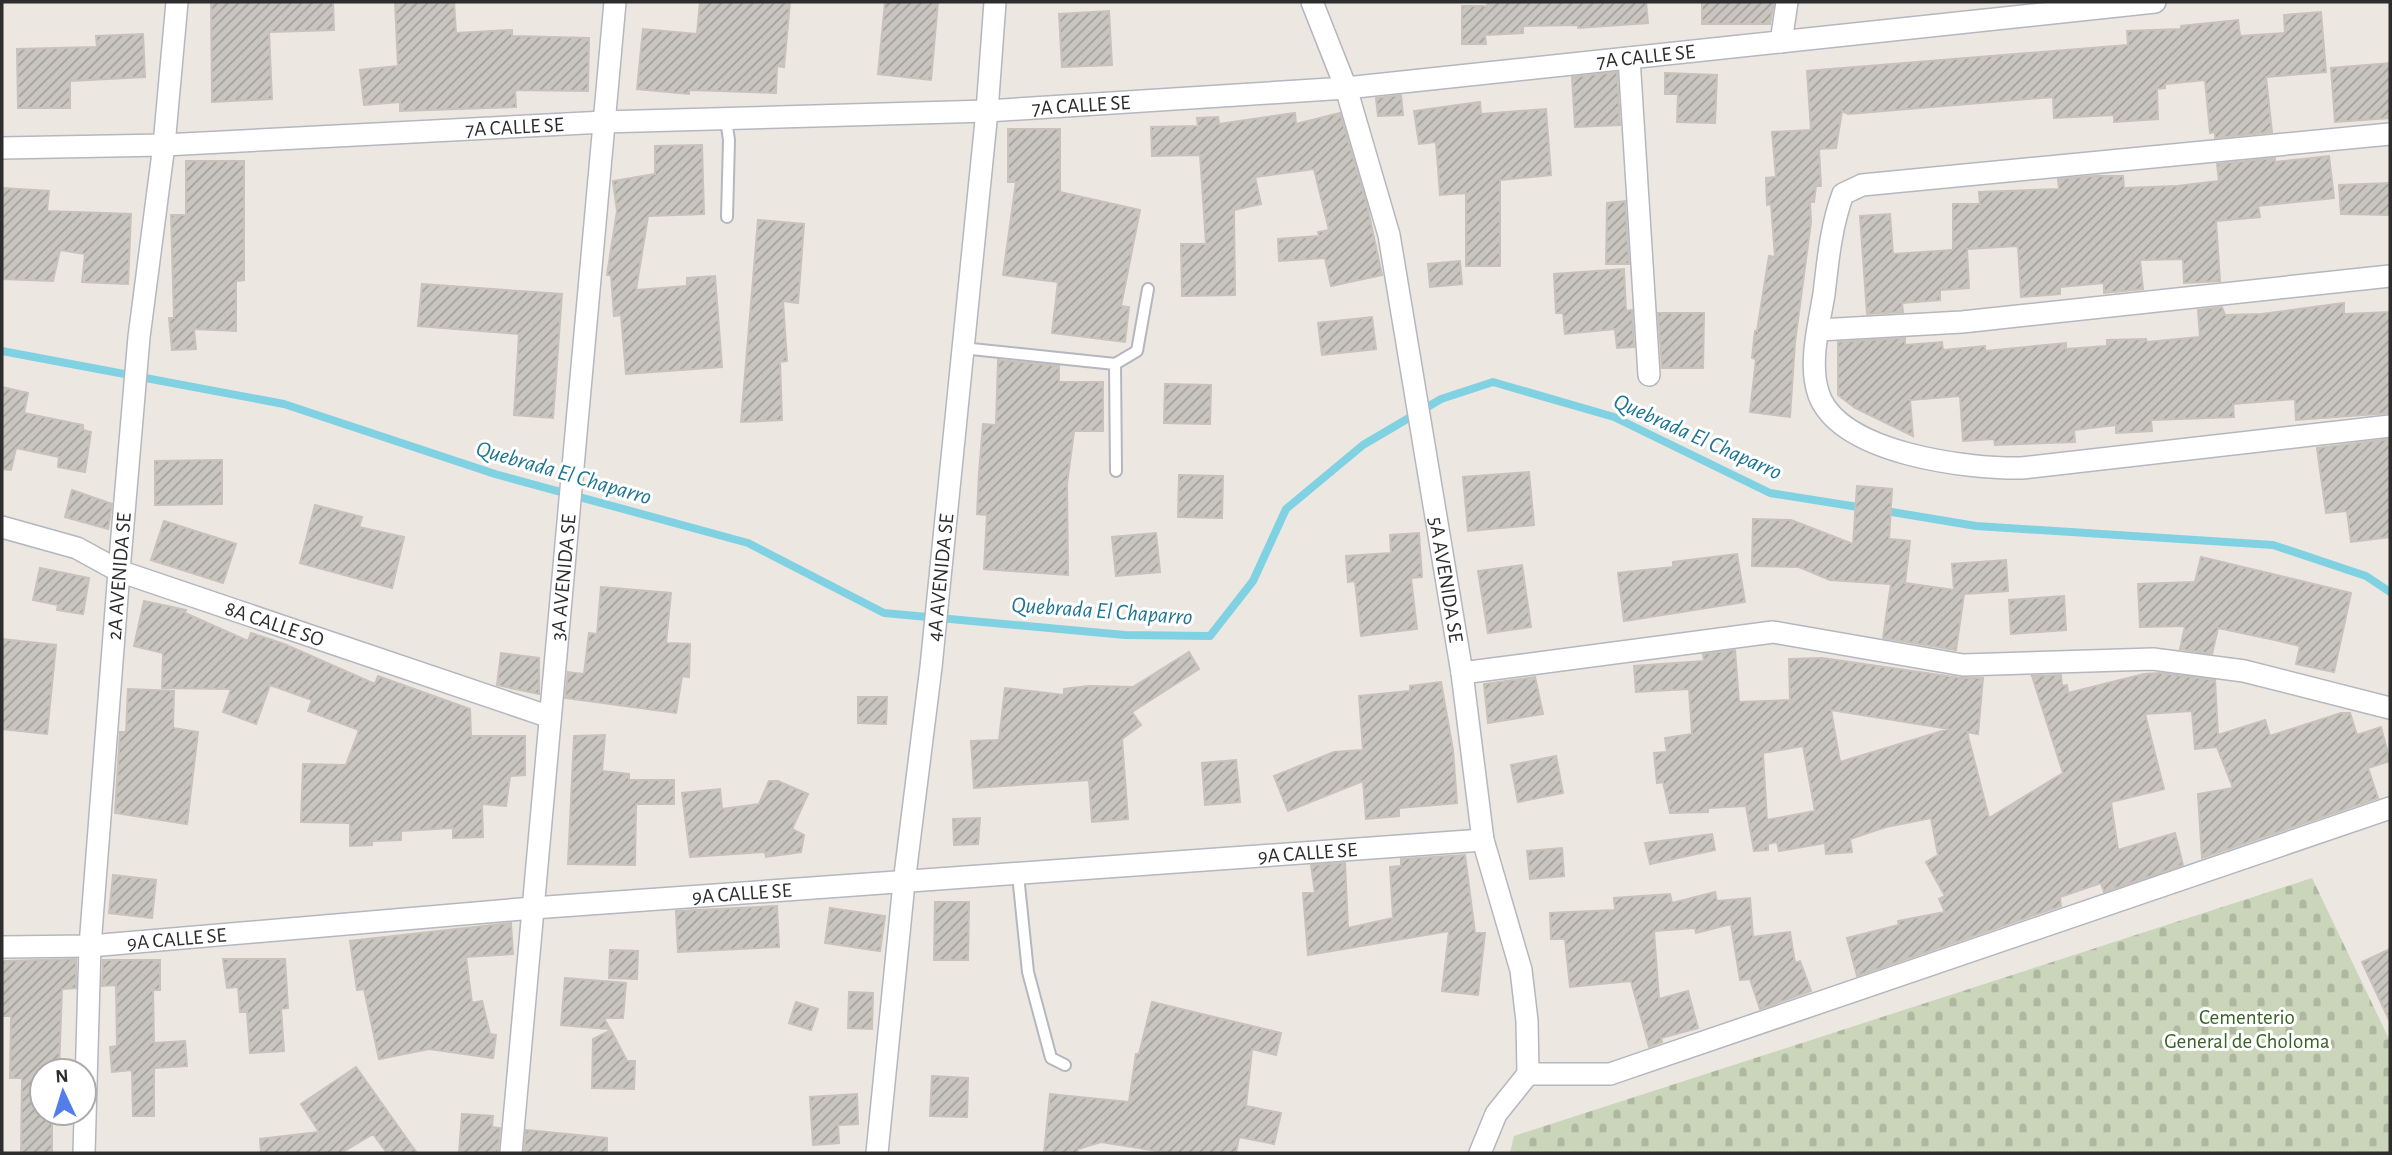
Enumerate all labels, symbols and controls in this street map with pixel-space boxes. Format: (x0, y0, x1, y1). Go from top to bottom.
street label: 7A CALLE SE (1596, 41, 1696, 72)
street label: 7A CALLE SE (1031, 92, 1131, 119)
street label: 7A CALLE SE (465, 114, 564, 140)
water label: Quebrada El Chaparro (1610, 390, 1785, 485)
water label: Quebrada El Chaparro (473, 437, 654, 509)
street label: 2A AVENIDA SE (104, 512, 135, 641)
street label: 3A AVENIDA SE (547, 513, 580, 642)
street label: 4A AVENIDA SE (924, 513, 957, 642)
street label: 5A AVENIDA SE (1425, 515, 1467, 644)
water label: Quebrada El Chaparro (1011, 594, 1193, 629)
street label: 8A CALLE SO (222, 598, 327, 651)
street label: 9A CALLE SE (1257, 839, 1358, 867)
street label: 9A CALLE SE (691, 880, 792, 908)
street label: 9A CALLE SE (126, 924, 227, 954)
park label: Cementerio General de Choloma (2164, 1007, 2330, 1052)
north arrow (28, 1057, 98, 1127)
text: N (55, 1067, 69, 1086)

